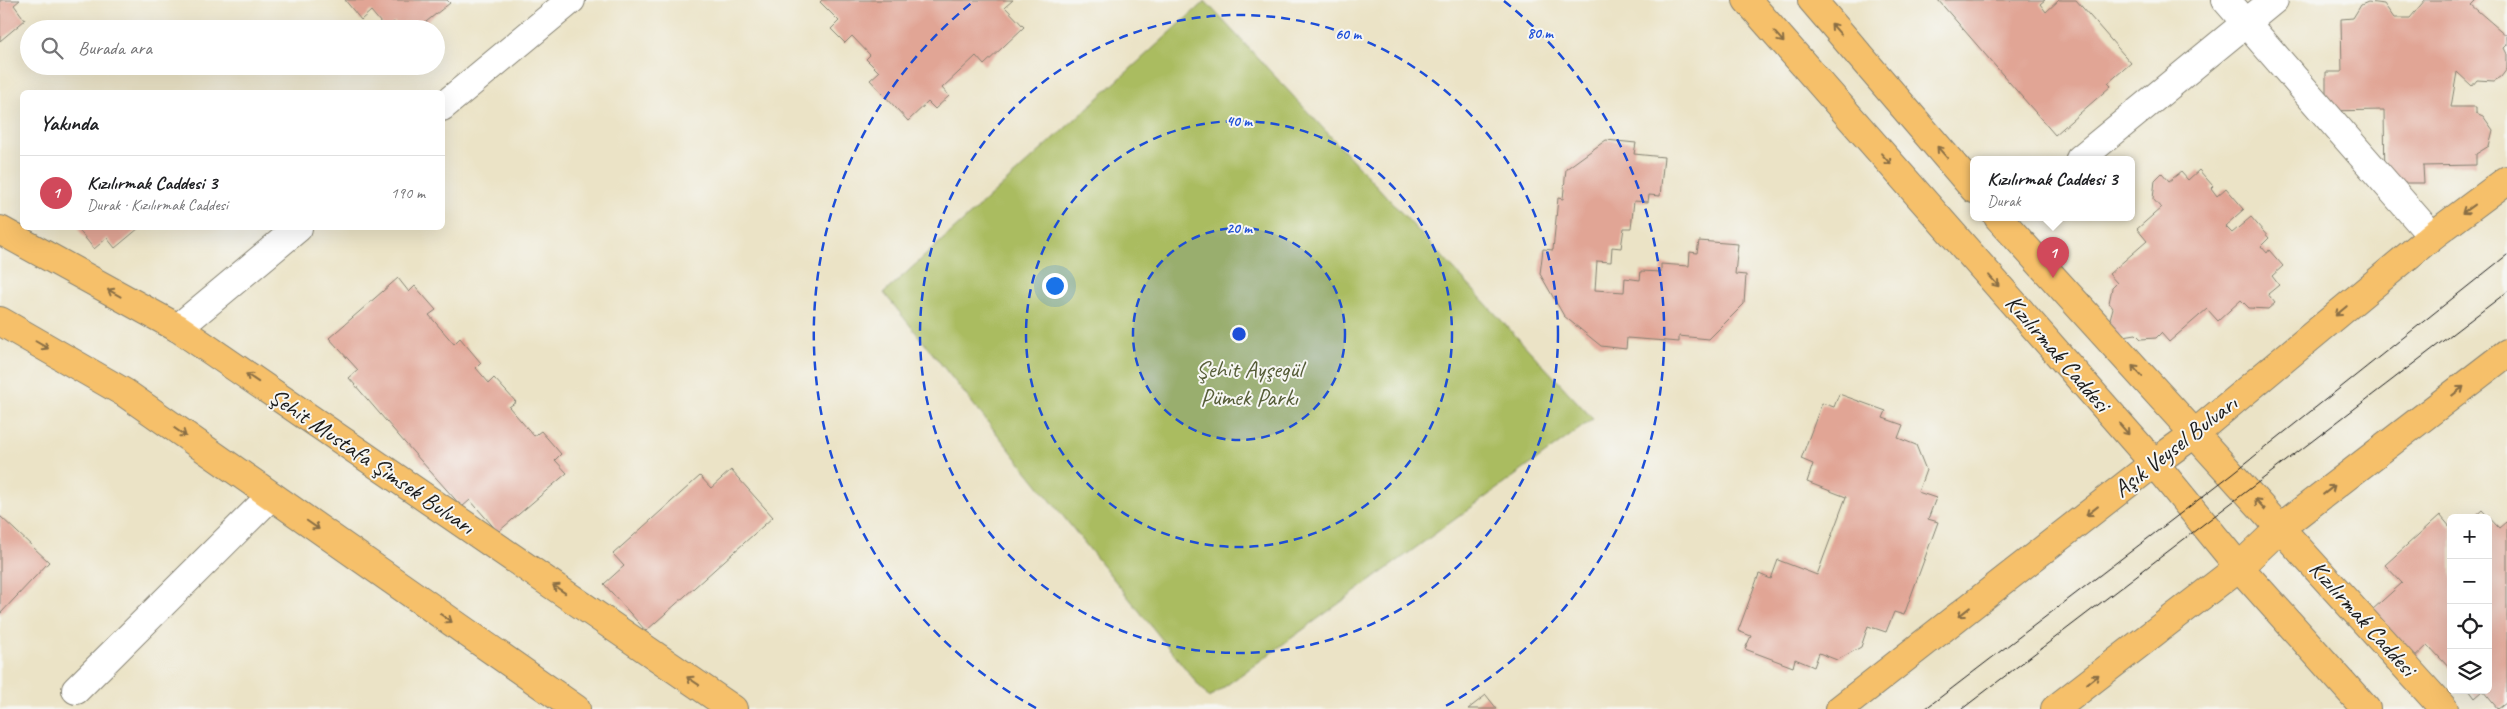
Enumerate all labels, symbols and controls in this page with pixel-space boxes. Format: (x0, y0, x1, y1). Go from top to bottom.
search box (20, 20, 445, 75)
one-way arrow (1831, 22, 1842, 35)
text: 80 m (1527, 24, 1554, 43)
text: 60 m (1335, 25, 1362, 44)
one-way arrow (1773, 30, 1785, 43)
icon: search (38, 34, 66, 62)
text: Burada ara (78, 36, 152, 60)
text: Yakında (40, 110, 98, 136)
text: 40 m (1226, 112, 1253, 131)
one-way arrow (1937, 145, 1948, 158)
one-way arrow (1881, 152, 1892, 165)
popup (1970, 156, 2135, 221)
text: Kızılırmak Caddesi 3 (1987, 167, 2118, 191)
text: Kızılırmak Caddesi 3 (87, 171, 217, 195)
text: 1 (52, 183, 60, 203)
text: 190 m (391, 183, 425, 203)
text: Durak (1987, 191, 2021, 211)
text: Durak · Kızılırmak Caddesi (87, 195, 228, 215)
one-way arrow (2461, 204, 2475, 214)
text: 20 m (1226, 219, 1253, 238)
pin: 1 (2037, 237, 2069, 278)
your location (1042, 273, 1068, 299)
one-way arrow (1988, 274, 1999, 287)
one-way arrow (107, 287, 122, 297)
street label: Kızılırmak Caddesi (1999, 288, 2119, 420)
one-way arrow (2335, 305, 2348, 317)
centre of rings (1230, 325, 1248, 343)
one-way arrow (35, 340, 50, 350)
park label: Şehit Ayşegül Pümek Parkı (1196, 354, 1306, 412)
one-way arrow (2132, 365, 2143, 378)
one-way arrow (245, 373, 259, 383)
street label: Şehit Mustafa Şimsek Bulvarı (264, 381, 482, 542)
one-way arrow (2451, 386, 2465, 396)
street label: Aşık Veysel Bulvarı (2107, 387, 2244, 504)
one-way arrow (2118, 423, 2130, 436)
one-way arrow (172, 427, 186, 437)
one-way arrow (2322, 485, 2336, 495)
one-way arrow (2254, 497, 2265, 510)
one-way arrow (2086, 506, 2099, 517)
map controls (2447, 514, 2492, 694)
button: + (2447, 514, 2492, 559)
one-way arrow (305, 520, 319, 530)
street label: Kızılırmak Caddesi (2303, 554, 2425, 684)
button: − (2447, 559, 2492, 604)
one-way arrow (552, 584, 566, 594)
button: locate (2447, 604, 2492, 649)
one-way arrow (1958, 606, 1971, 617)
one-way arrow (439, 613, 453, 623)
button: layers (2447, 649, 2492, 694)
one-way arrow (2087, 674, 2100, 685)
one-way arrow (686, 676, 700, 686)

